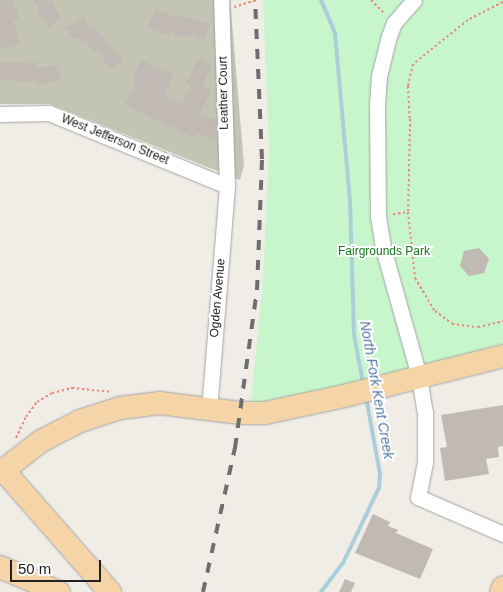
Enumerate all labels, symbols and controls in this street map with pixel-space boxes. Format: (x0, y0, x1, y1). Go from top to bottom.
street label: Leather Court (216, 56, 232, 130)
street label: West Jefferson Street (59, 112, 171, 168)
park label: Fairgrounds Park (338, 245, 430, 259)
street label: Ogden Avenue (207, 258, 229, 338)
water label: North Fork Kent Creek (357, 320, 397, 460)
scale bar (12, 550, 104, 582)
text: 50 m (18, 560, 51, 577)

